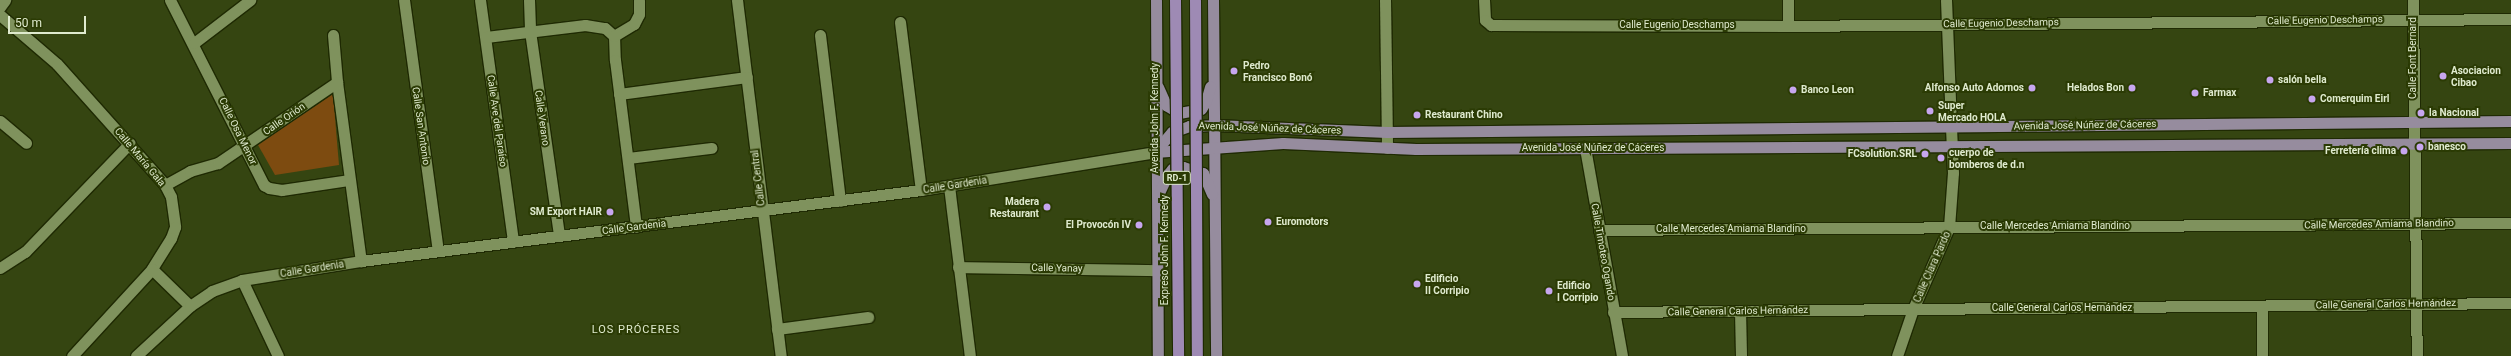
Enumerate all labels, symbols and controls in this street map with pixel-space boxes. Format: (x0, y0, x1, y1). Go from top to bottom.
scale bar (10, 8, 88, 34)
street label: Calle Eugenio Deschamps (2267, 13, 2383, 27)
text: 50 m (15, 16, 42, 30)
street label: Calle Eugenio Deschamps (1943, 16, 2059, 30)
street label: Calle Font Bernard (2407, 17, 2419, 99)
street label: Calle Eugenio Deschamps (1619, 19, 1735, 31)
place label: Pedro Francisco Bonó (1243, 59, 1312, 82)
street label: Avenida John F. Kennedy (1149, 63, 1161, 173)
place label: Asociacion Cibao (2451, 64, 2501, 88)
marker: Pedro Francisco Bonó (1228, 65, 1240, 77)
marker: Asociacion Cibao (2438, 71, 2448, 81)
street label: Calle Ave del Paraíso (485, 74, 509, 168)
place label: salón bella (2278, 74, 2327, 86)
marker: salón bella (2265, 75, 2275, 85)
place label: Alfonso Auto Adornos (1925, 82, 2024, 94)
place label: Helados Bon (2067, 82, 2124, 94)
marker: Alfonso Auto Adornos (2027, 83, 2037, 93)
marker: Helados Bon (2127, 83, 2137, 93)
place label: Banco Leon (1801, 84, 1854, 96)
marker: Banco Leon (1788, 85, 1798, 95)
street label: Calle San Antonio (410, 86, 432, 166)
place label: Farmax (2203, 87, 2236, 99)
marker: Farmax (2190, 88, 2200, 98)
street label: Calle Verano (532, 89, 552, 147)
place label: Comerquim Eirl (2320, 93, 2389, 105)
marker: Comerquim Eirl (2307, 94, 2317, 104)
street label: Calle Osa Menor (217, 95, 259, 167)
place label: Super Mercado HOLA (1938, 99, 2006, 122)
street label: Calle Orión (261, 100, 307, 138)
marker: Super Mercado HOLA (1925, 106, 1935, 116)
place label: la Nacional (2429, 107, 2479, 119)
marker: la Nacional (2416, 108, 2426, 118)
place label: Restaurant Chino (1425, 109, 1503, 121)
marker: Restaurant Chino (1412, 110, 1422, 120)
street label: Avenida José Núñez de Cáceres (2014, 118, 2156, 132)
street label: Avenida José Núñez de Cáceres (1199, 120, 1341, 136)
street label: Calle María Gala (112, 125, 168, 189)
place label: banesco (2428, 141, 2466, 153)
street label: Avenida José Núñez de Cáceres (1522, 142, 1664, 154)
marker: banesco (2415, 142, 2425, 152)
place label: Ferretería clima (2325, 145, 2396, 157)
place label: cuerpo de bomberos de d.n (1949, 146, 2024, 170)
marker: Ferretería clima (2399, 146, 2409, 156)
place label: FCsolution.SRL (1848, 148, 1917, 160)
street label: Calle Central (749, 149, 767, 207)
marker: FCsolution.SRL (1920, 149, 1930, 159)
marker: cuerpo de bomberos de d.n (1936, 153, 1946, 163)
road number: RD-1 (1162, 171, 1192, 185)
street label: Calle Gardenia (922, 174, 988, 196)
place label: Madera Restaurant (990, 195, 1039, 218)
street label: Expreso John F. Kennedy (1159, 195, 1171, 305)
marker: Madera Restaurant (1042, 202, 1052, 212)
street label: Calle Timoteo Ogando (1588, 202, 1618, 302)
place label: SM Export HAIR (530, 206, 602, 218)
marker: SM Export HAIR (605, 207, 615, 217)
place label: Euromotors (1276, 216, 1328, 228)
street label: Calle Gardenia (601, 217, 667, 237)
marker: Euromotors (1263, 217, 1273, 227)
street label: Calle Mercedes Amiama Blandino (2304, 217, 2454, 231)
place label: El Provocón IV (1066, 219, 1131, 231)
marker: El Provocón IV (1134, 220, 1144, 230)
street label: Calle Mercedes Amiama Blandino (1980, 220, 2130, 232)
street label: Calle Mercedes Amiama Blandino (1656, 223, 1806, 235)
street label: Calle Clara Pardo (1911, 230, 1953, 304)
street label: Calle Gardenia (279, 258, 345, 280)
street label: Calle Yanay (1031, 262, 1083, 274)
place label: Edificio II Corripio (1425, 272, 1469, 296)
marker: Edificio II Corripio (1412, 279, 1422, 289)
place label: Edificio I Corripio (1557, 279, 1598, 302)
marker: Edificio I Corripio (1544, 286, 1554, 296)
street label: Calle General Carlos Hernández (2316, 297, 2456, 311)
street label: Calle General Carlos Hernández (1992, 302, 2132, 314)
street label: Calle General Carlos Hernández (1668, 304, 1808, 318)
district label: LOS PRÓCERES (592, 323, 680, 337)

